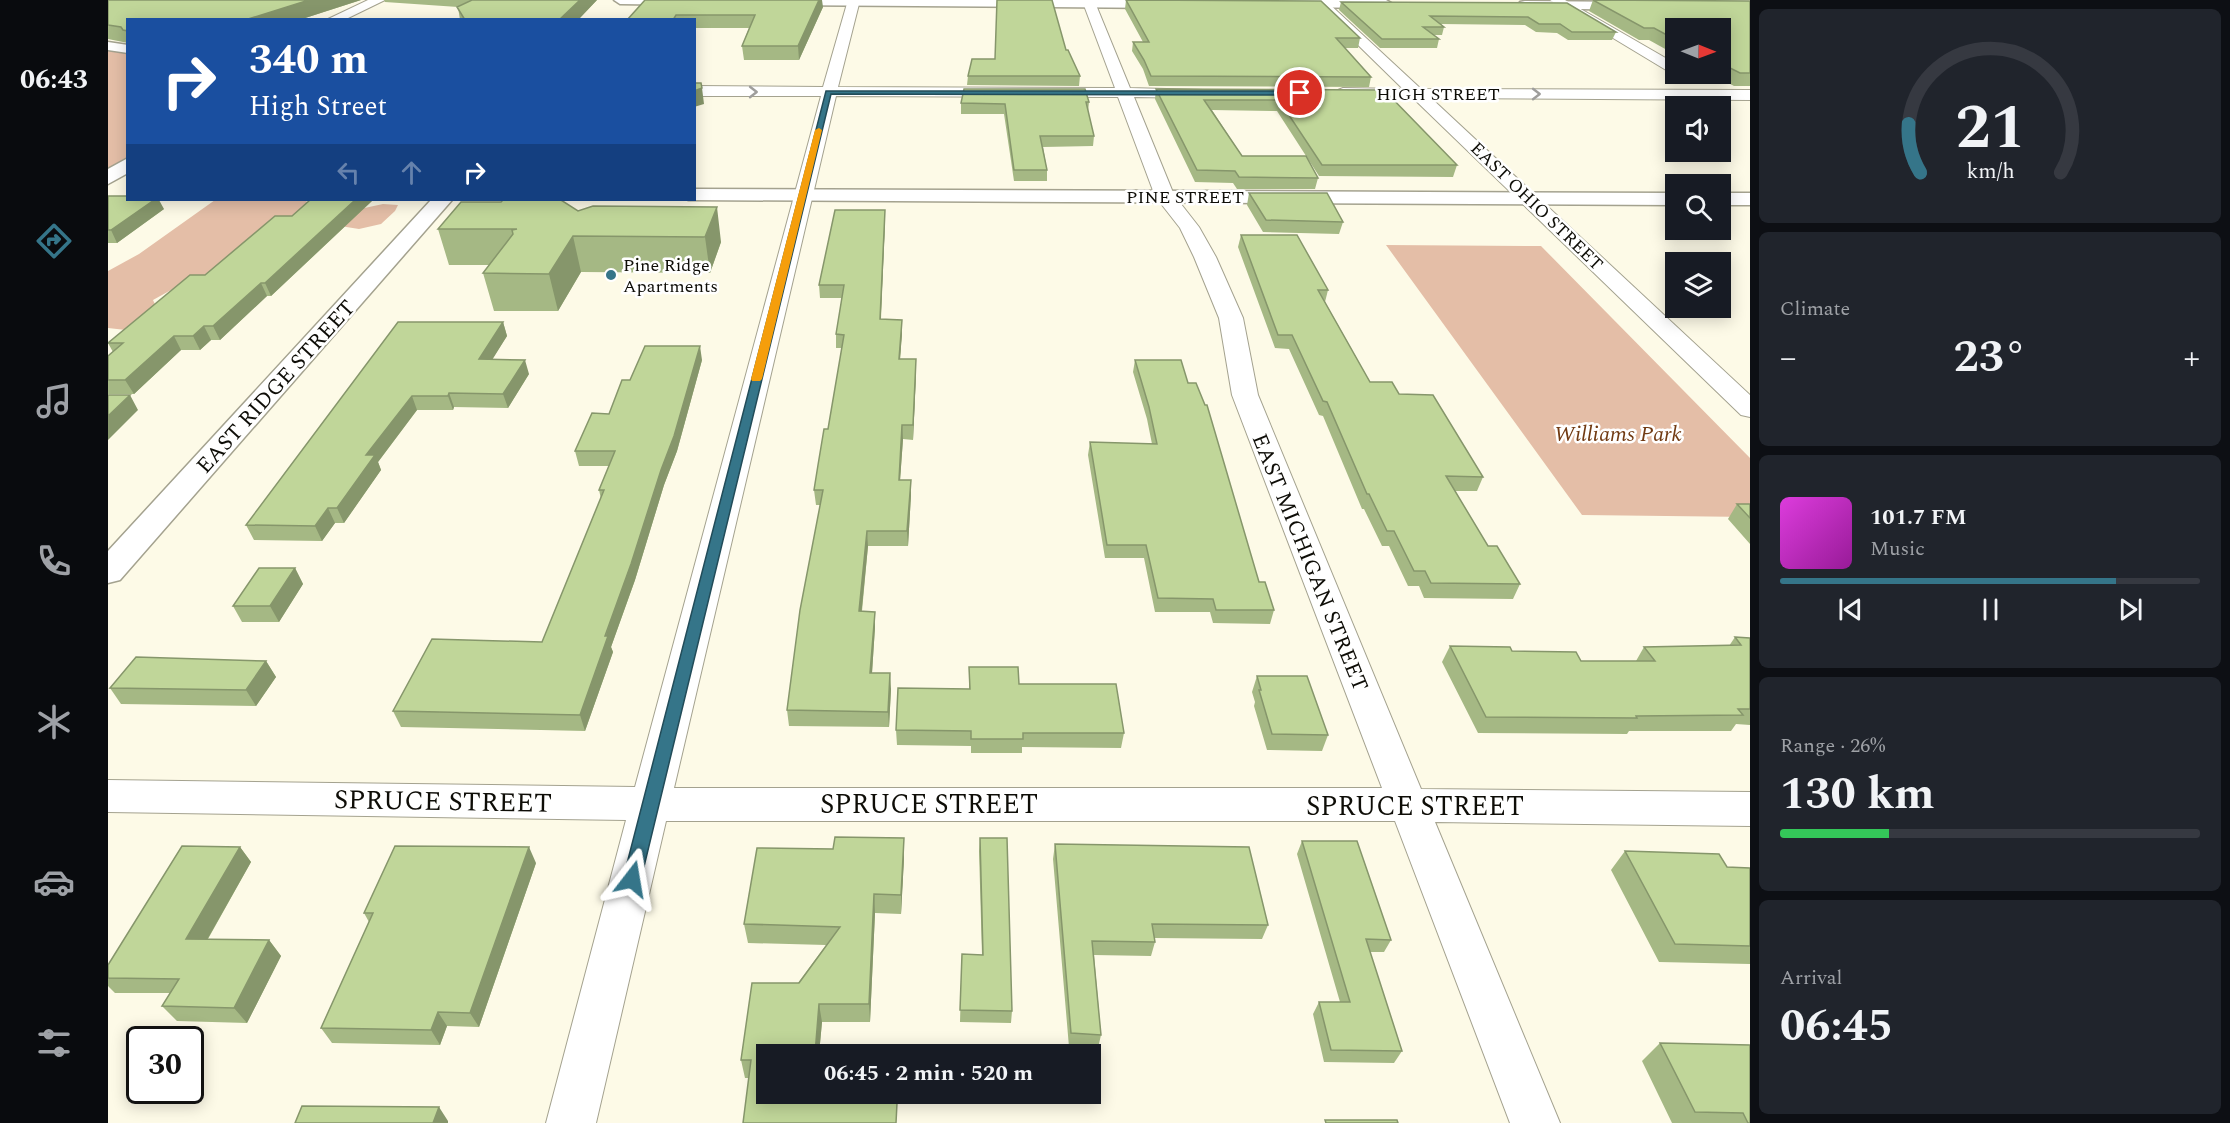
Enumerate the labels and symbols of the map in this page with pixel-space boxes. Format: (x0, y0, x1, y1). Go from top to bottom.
north arrow (1665, 18, 1731, 84)
pin (1274, 67, 1325, 118)
street label: HIGH STREET (1376, 81, 1500, 108)
one-way arrow (748, 86, 757, 98)
one-way arrow (1531, 88, 1540, 100)
street label: EAST OHIO STREET (1464, 136, 1609, 277)
street label: PINE STREET (1126, 184, 1244, 211)
place label: Pine Ridge Apartments (623, 252, 718, 300)
marker: Pine Ridge Apartments (604, 268, 618, 282)
street label: EAST RIDGE STREET (189, 293, 364, 481)
park label: Williams Park (1554, 418, 1682, 451)
street label: EAST MICHIGAN STREET (1243, 429, 1377, 696)
street label: SPRUCE STREET (334, 779, 552, 825)
street label: SPRUCE STREET (820, 784, 1038, 826)
street label: SPRUCE STREET (1306, 786, 1524, 828)
position arrow (600, 847, 664, 911)
speed limit sign: 30 (126, 1026, 204, 1104)

